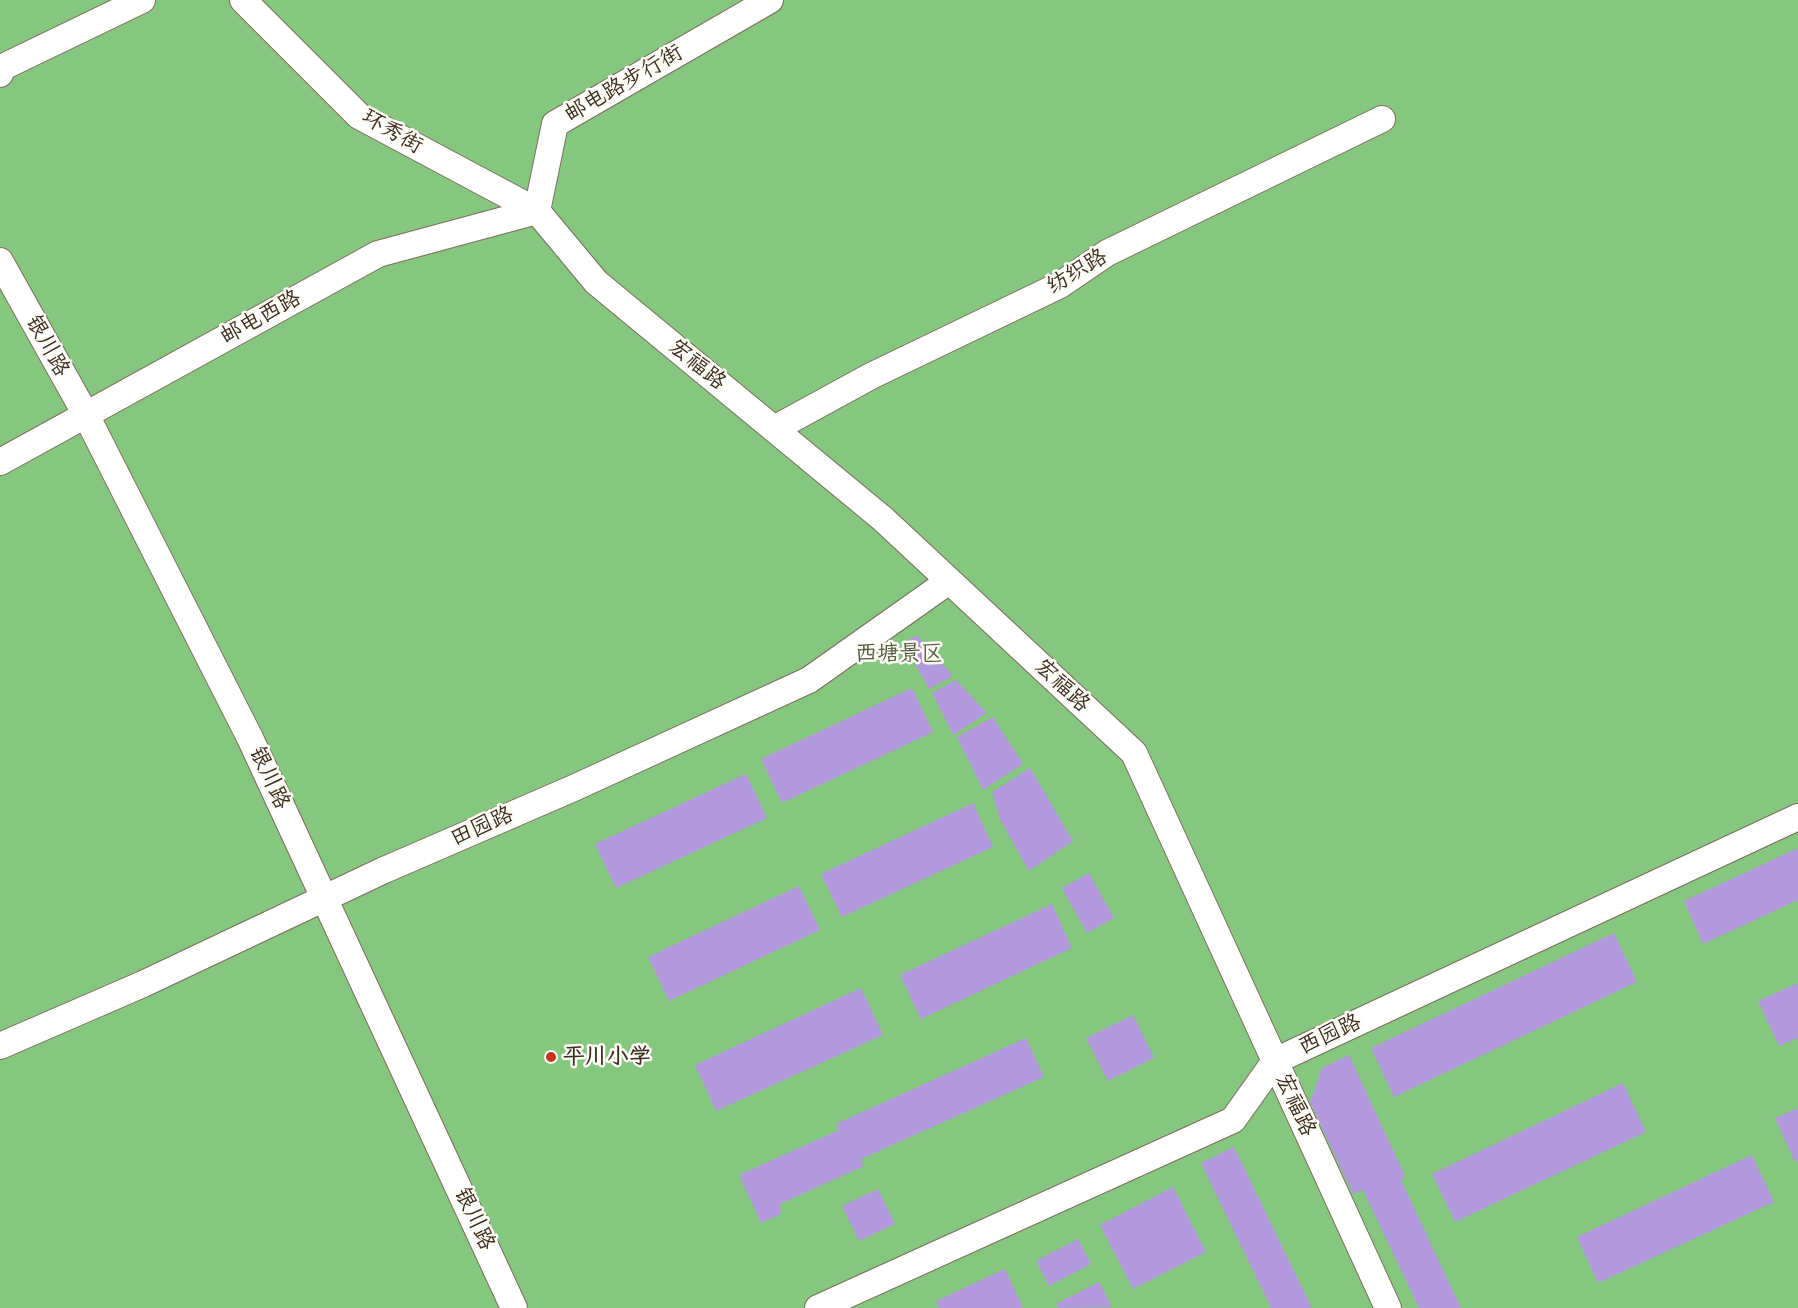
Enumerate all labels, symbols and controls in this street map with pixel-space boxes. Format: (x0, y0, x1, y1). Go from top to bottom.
street label: 邮电路步行街 (560, 40, 688, 128)
street label: 环秀街 (357, 104, 427, 160)
street label: 纺织路 (1042, 244, 1112, 300)
street label: 邮电西路 (216, 285, 306, 351)
street label: 银川路 (19, 311, 75, 381)
street label: 宏福路 (663, 334, 731, 396)
park label: 西塘景区 (855, 641, 943, 667)
street label: 宏福路 (1029, 654, 1095, 718)
street label: 银川路 (243, 743, 295, 813)
street label: 田园路 (446, 802, 518, 852)
street label: 西园路 (1295, 1009, 1365, 1061)
place label: 平川小学 (563, 1044, 651, 1070)
marker: 平川小学 (544, 1050, 558, 1064)
street label: 宏福路 (1269, 1070, 1321, 1140)
street label: 银川路 (448, 1184, 500, 1254)

